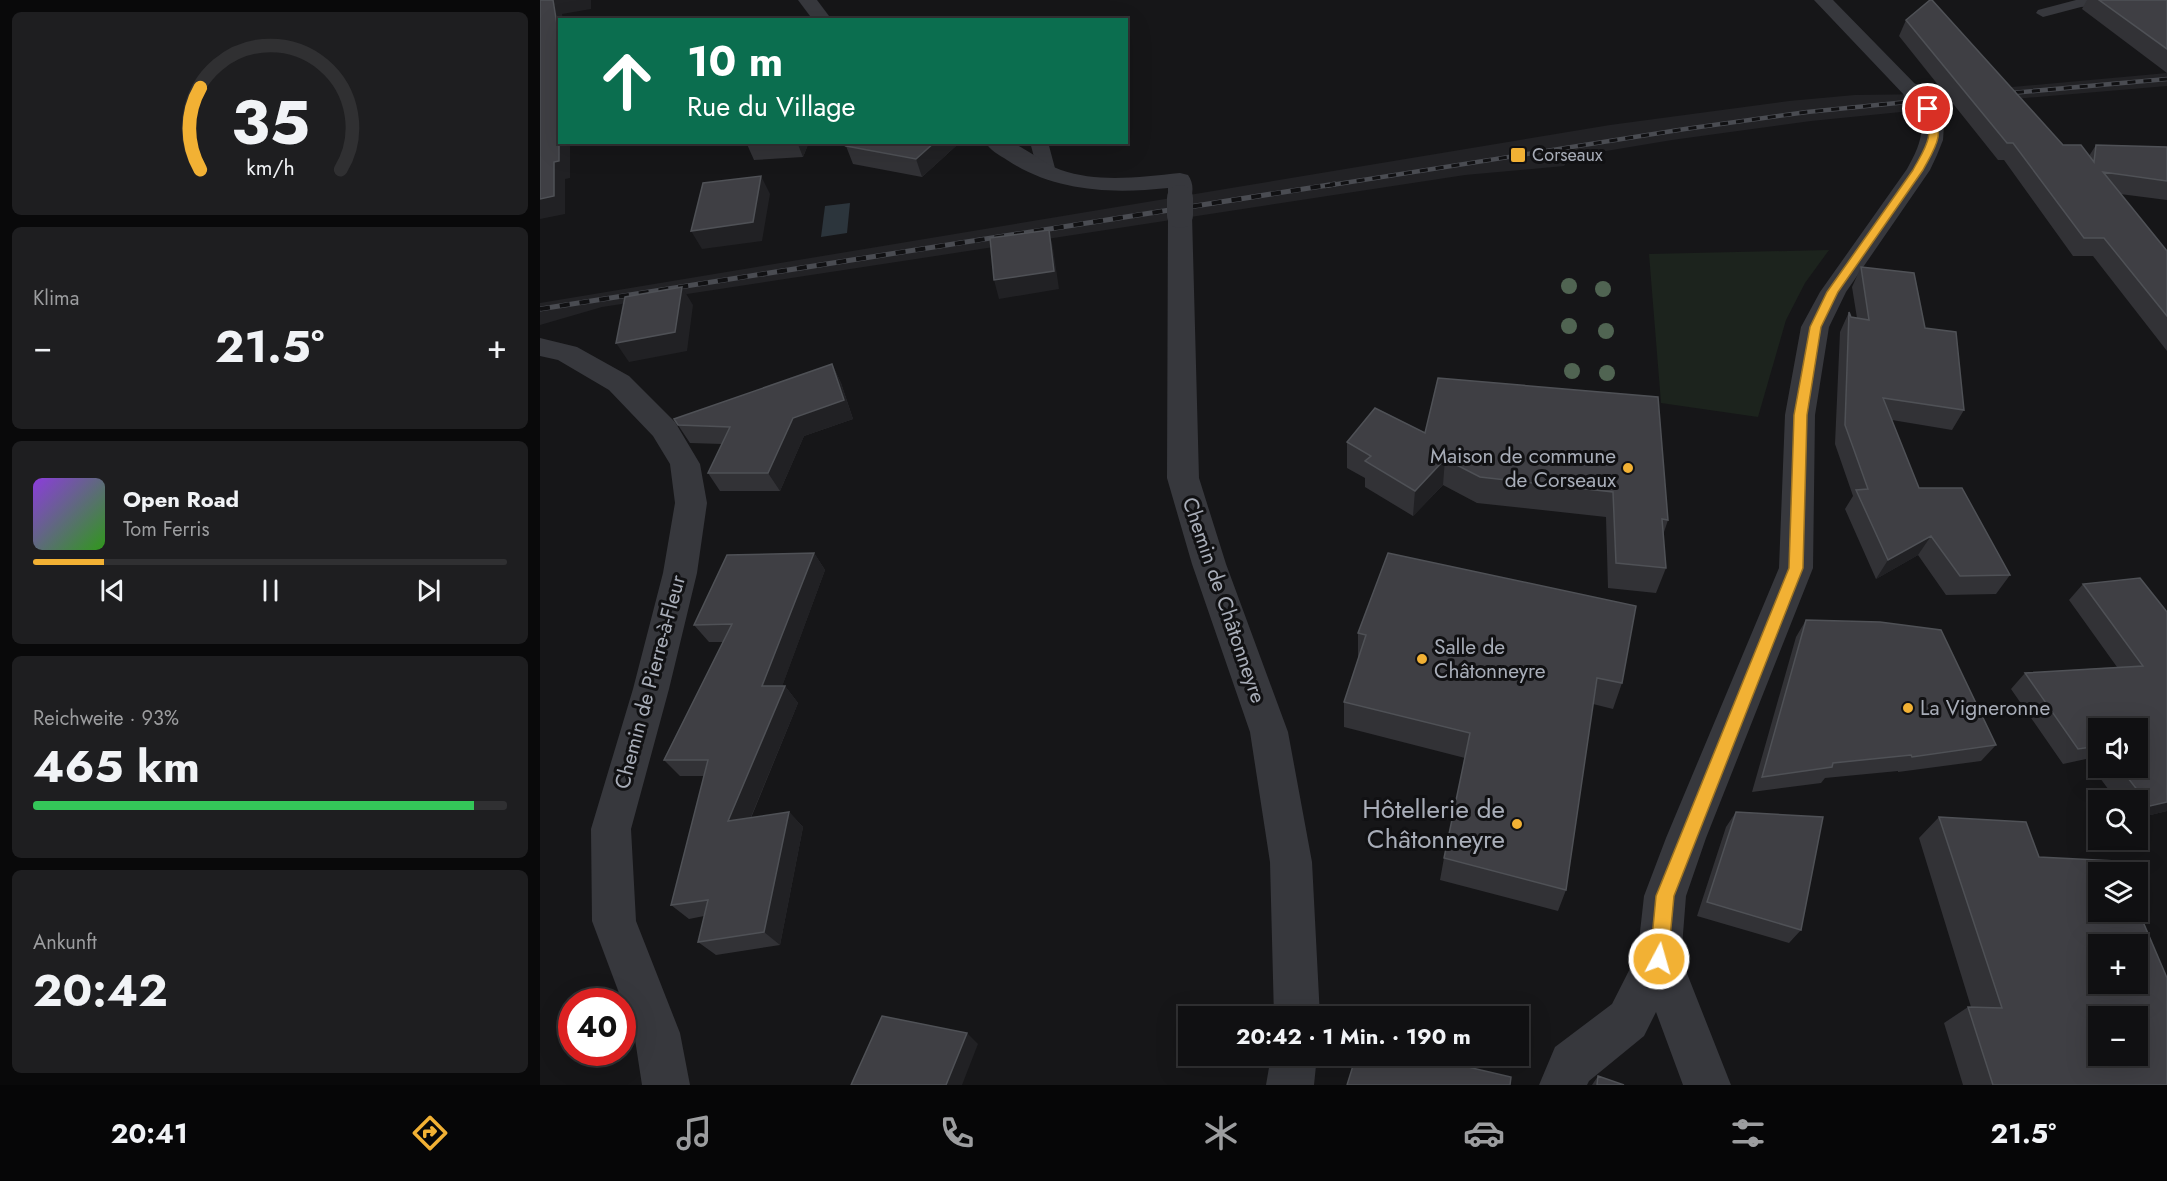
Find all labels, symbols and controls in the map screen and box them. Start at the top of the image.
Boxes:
text: 10 m [687,31,783,92]
icon: ahead [588,42,666,120]
text: 35 [230,77,309,167]
pin [1902,83,1953,134]
text: Rue du Village [687,87,856,126]
icon: arrive [1911,92,1944,125]
place label: Corseaux [1532,142,1603,168]
marker: Corseaux [1509,146,1527,164]
text: km/h [246,153,294,184]
text: Klima [33,284,79,313]
text: 21.5° [215,314,324,379]
text: − [33,323,52,370]
text: + [487,323,507,370]
place label: Maison de commune de Corseaux [1430,441,1616,495]
marker: Maison de commune de Corseaux [1621,461,1635,475]
text: Open Road [123,483,239,515]
street label: Chemin de Châtonneyre [1175,493,1273,707]
text: Tom Ferris [123,515,210,544]
street label: Chemin de Pierre-à-Fleur [607,571,693,792]
icon: previous [96,574,129,607]
icon: pause [254,574,287,607]
icon: next [412,574,445,607]
place label: Salle de Châtonneyre [1434,632,1546,686]
marker: Salle de Châtonneyre [1415,652,1429,666]
place label: La Vigneronne [1920,693,2050,723]
marker: La Vigneronne [1901,701,1915,715]
text: Reichweite · 93% [33,704,179,733]
map controls [2088,718,2148,1066]
button: sound [2088,718,2148,778]
text: 465 km [33,734,200,799]
place label: Hôtellerie de Châtonneyre [1362,790,1505,858]
button: search [2088,790,2148,850]
marker: Hôtellerie de Châtonneyre [1510,817,1524,831]
button: layers [2088,862,2148,922]
position arrow [1627,927,1691,991]
text: Ankunft [33,928,97,957]
button: + [2088,934,2148,994]
text: 20:42 [33,958,168,1023]
speed limit sign: 40 [558,988,636,1066]
button: − [2088,1006,2148,1066]
text: 20:42 · 1 Min. · 190 m [1236,1020,1471,1052]
icon: directions [409,1112,451,1154]
icon: music [673,1112,715,1154]
icon: phone [936,1112,978,1154]
icon: climate [1200,1112,1242,1154]
icon: car [1463,1112,1505,1154]
icon: filters [1727,1112,1769,1154]
text: 20:41 [111,1114,188,1153]
text: 21.5° [1991,1114,2056,1153]

